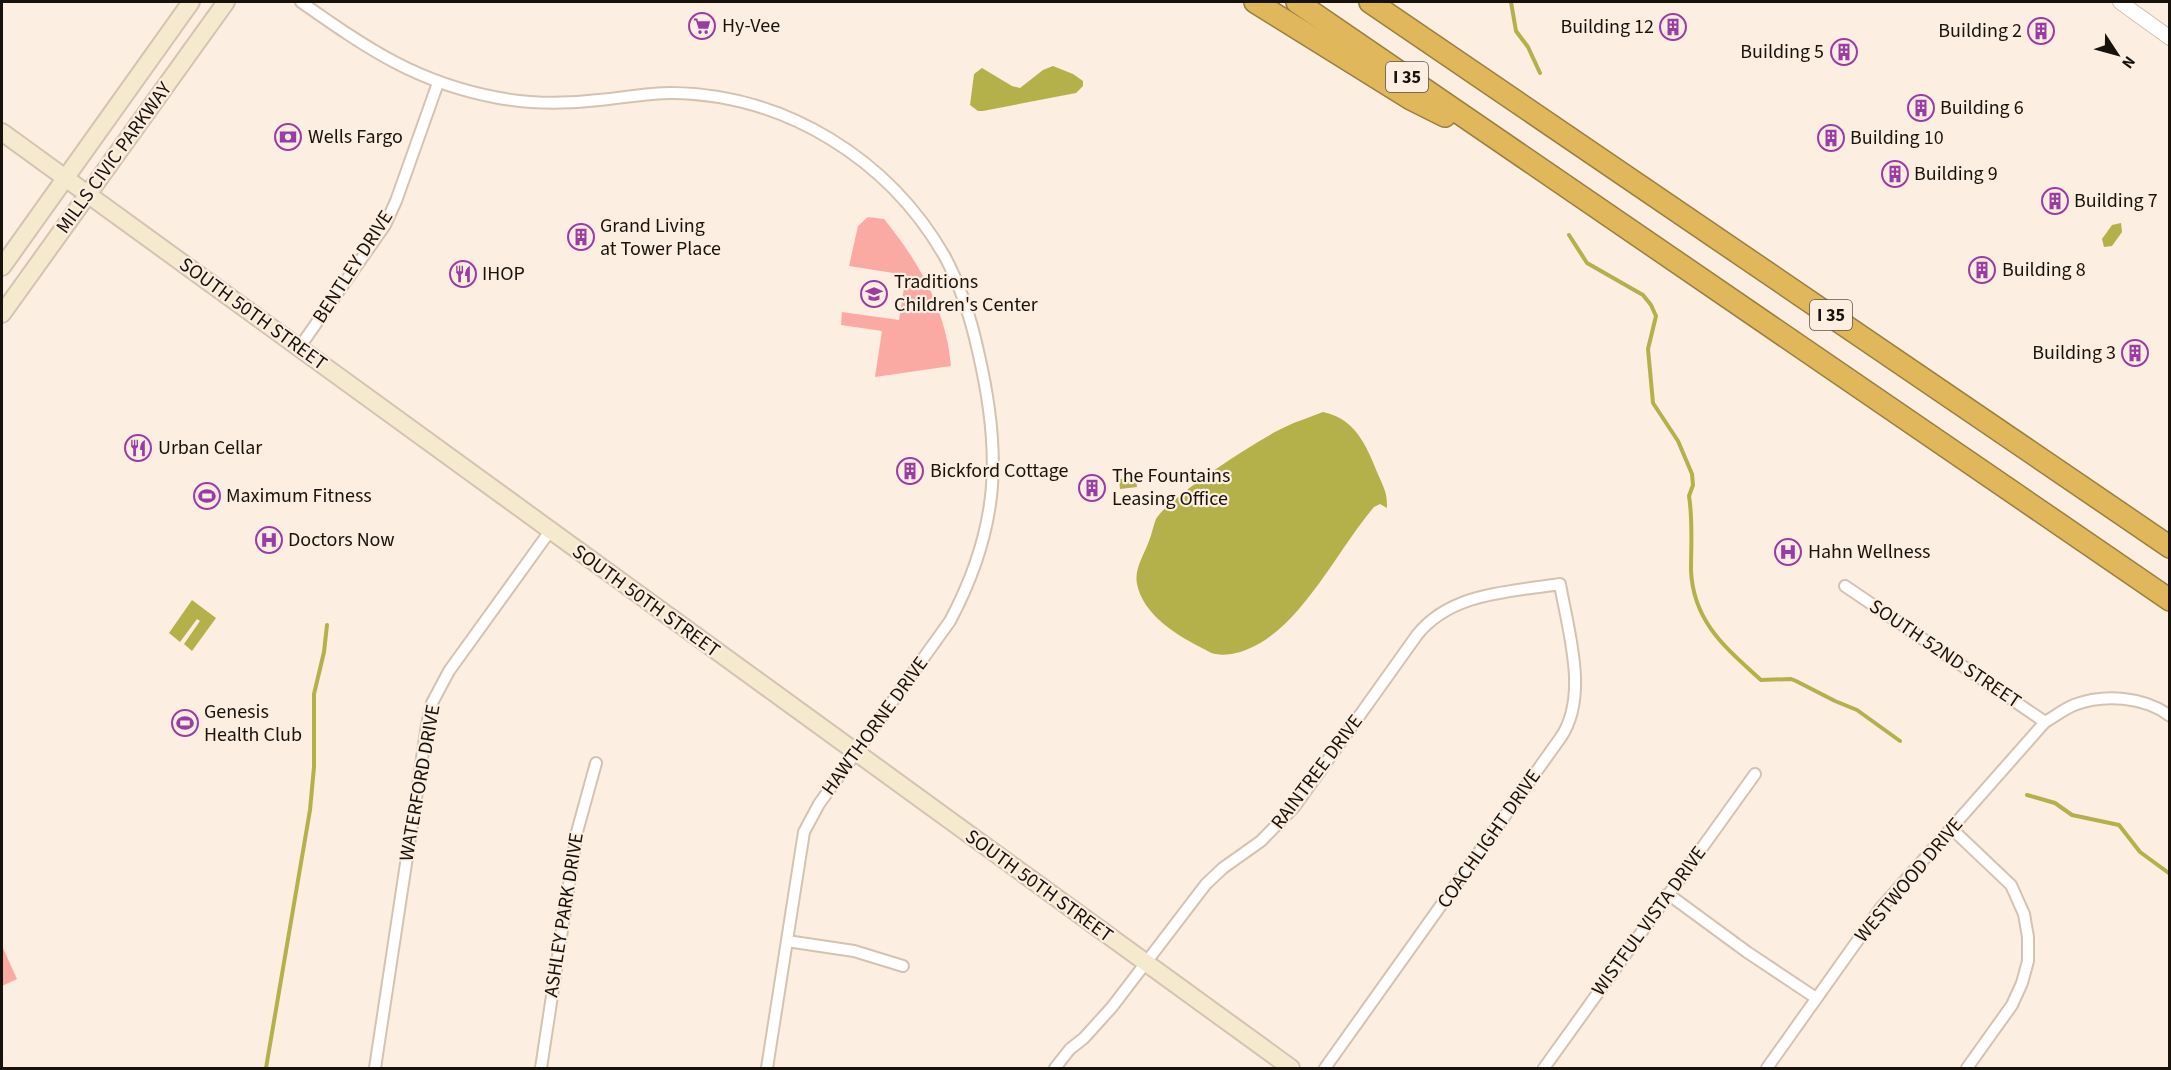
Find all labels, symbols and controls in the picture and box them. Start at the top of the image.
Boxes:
supermarket icon: Hy-Vee [687,11,717,41]
place label: Hy-Vee [722,12,780,40]
building icon: Building 12 [1658,12,1688,42]
place label: Building 12 [1560,13,1654,41]
building icon: Building 2 [2026,16,2056,46]
place label: Building 2 [1938,17,2022,45]
north arrow [2087,24,2147,84]
building icon: Building 5 [1829,37,1859,67]
place label: Building 5 [1740,38,1824,66]
text: N [2116,51,2140,73]
road number: I 35 [1386,62,1428,92]
street label: MILLS CIVIC PARKWAY [49,76,179,239]
building icon: Building 6 [1906,93,1936,123]
place label: Building 6 [1940,94,2024,122]
bank icon: Wells Fargo [273,122,303,152]
place label: Wells Fargo [308,123,403,151]
building icon: Building 10 [1816,123,1846,153]
place label: Building 10 [1850,124,1944,152]
building icon: Building 9 [1880,159,1910,189]
place label: Building 9 [1914,160,1998,188]
building icon: Building 7 [2040,186,2070,216]
place label: Building 7 [2074,187,2158,215]
street label: BENTLEY DRIVE [306,205,400,329]
place label: Grand Living at Tower Place [600,212,721,263]
building icon: Grand Living at Tower Place [566,222,596,252]
street label: SOUTH 50TH STREET [173,251,333,377]
building icon: Building 8 [1967,255,1997,285]
place label: Building 8 [2002,256,2086,284]
restaurant icon: IHOP [448,259,478,289]
place label: IHOP [482,260,525,288]
place label: Traditions Children's Center [894,268,1038,319]
school or university icon: Traditions Children's Center [859,279,889,309]
road number: I 35 [1810,300,1852,330]
building icon: Building 3 [2120,338,2150,368]
place label: Building 3 [2032,339,2116,367]
restaurant icon: Urban Cellar [123,433,153,463]
place label: Urban Cellar [158,434,262,462]
building icon: Bickford Cottage [895,456,925,486]
place label: Bickford Cottage [930,457,1069,485]
place label: The Fountains Leasing Office [1112,462,1230,513]
building icon: The Fountains Leasing Office [1077,473,1107,503]
sports icon: Maximum Fitness [192,481,222,511]
place label: Maximum Fitness [226,482,372,510]
hospital icon: Doctors Now [254,525,284,555]
place label: Doctors Now [288,526,395,554]
hospital icon: Hahn Wellness [1773,537,1803,567]
street label: SOUTH 50TH STREET [566,538,726,664]
place label: Hahn Wellness [1808,538,1930,566]
street label: SOUTH 52ND STREET [1863,593,2027,716]
street label: HAWTHORNE DRIVE [815,651,935,801]
place label: Genesis Health Club [204,698,302,749]
street label: WATERFORD DRIVE [392,702,448,864]
sports icon: Genesis Health Club [170,708,200,738]
street label: RAINTREE DRIVE [1264,709,1370,835]
street label: COACHLIGHT DRIVE [1431,764,1547,914]
street label: WESTWOOD DRIVE [1848,811,1970,949]
street label: SOUTH 50TH STREET [959,823,1119,949]
street label: ASHLEY PARK DRIVE [537,831,591,999]
street label: WISTFUL VISTA DRIVE [1585,840,1713,1002]

